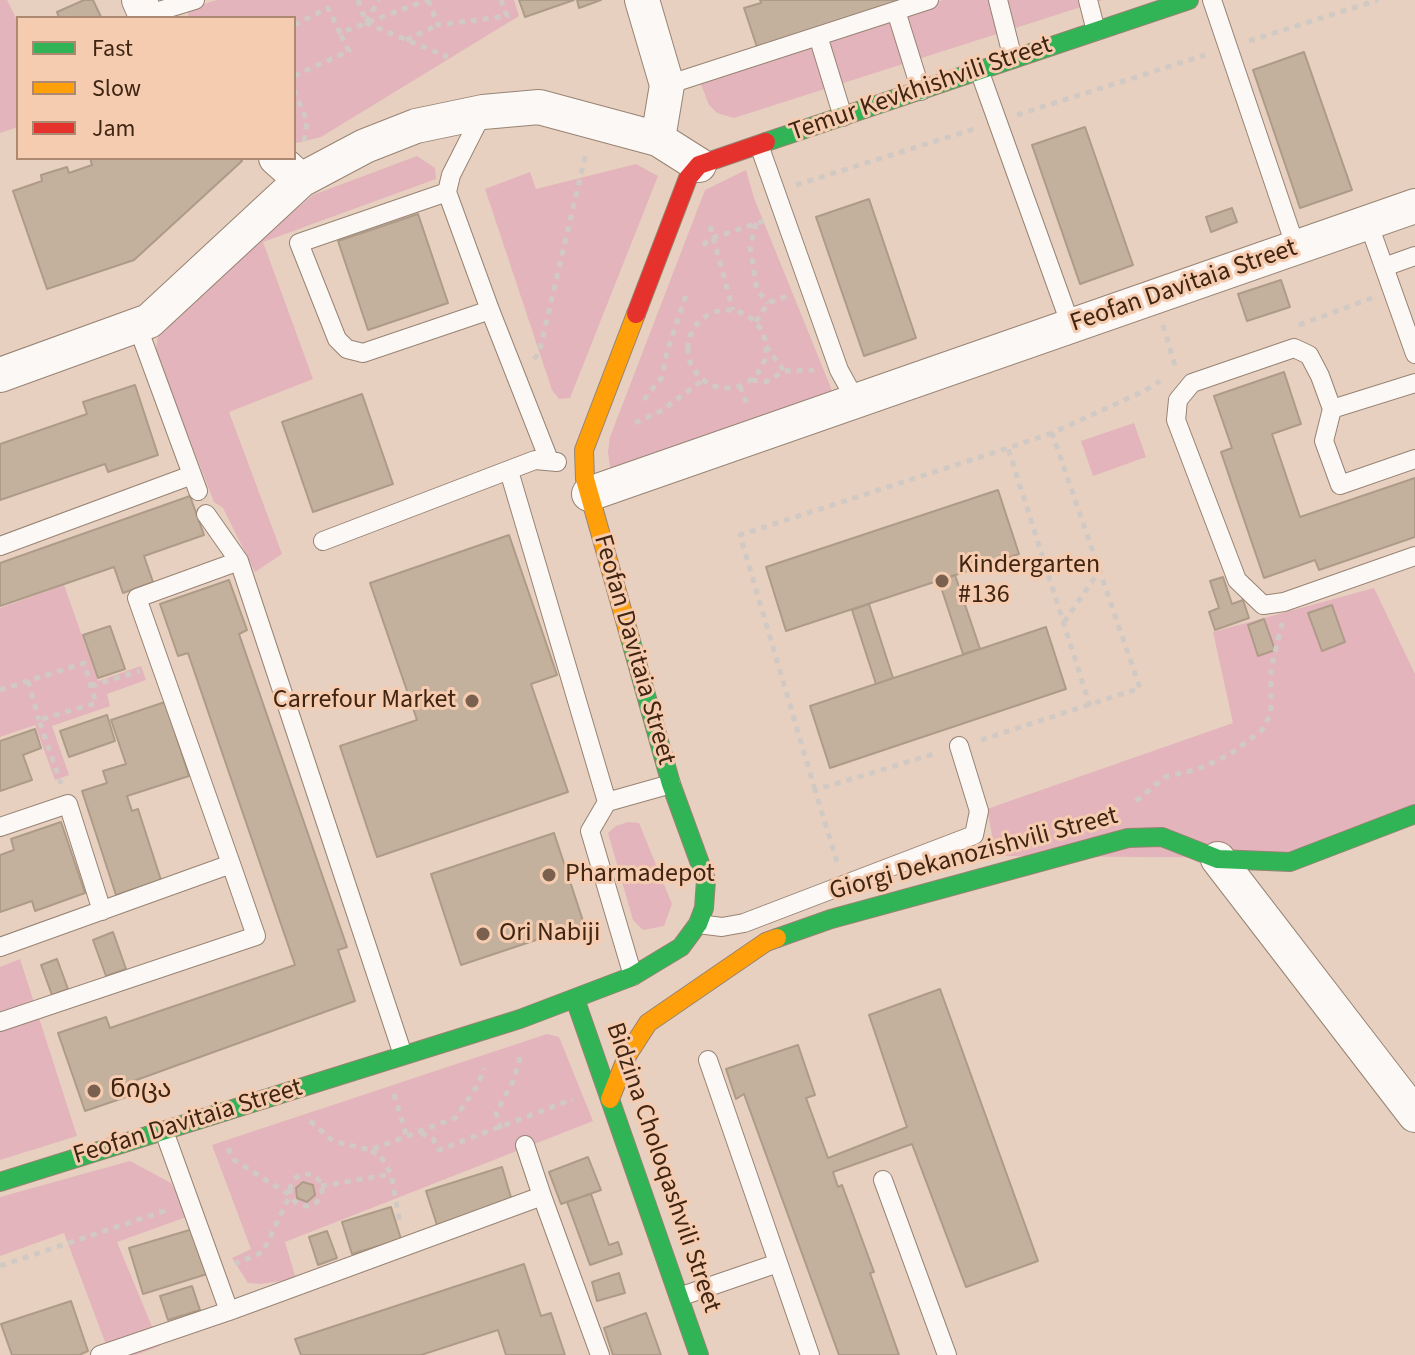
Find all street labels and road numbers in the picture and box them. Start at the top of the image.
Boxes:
street label: Temur Kevkhishvili Street [786,30,1056,150]
street label: Feofan Davitaia Street [1066,234,1302,340]
street label: Feofan Davitaia Street [585,531,681,769]
street label: Giorgi Dekanozishvili Street [826,801,1122,909]
street label: Bidzina Choloqashvili Street [598,1019,726,1317]
street label: Feofan Davitaia Street [70,1073,306,1173]

